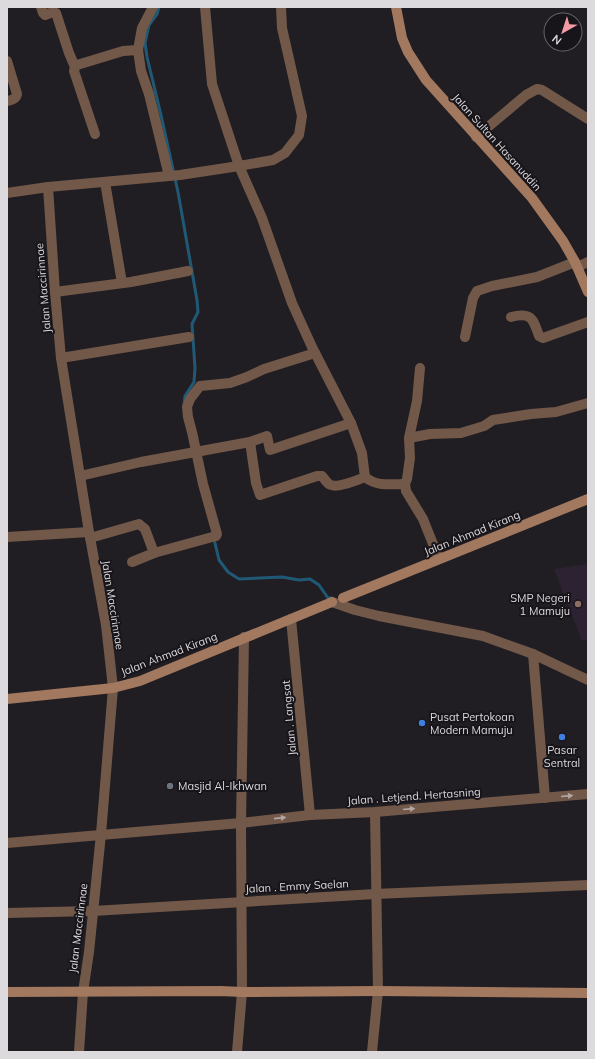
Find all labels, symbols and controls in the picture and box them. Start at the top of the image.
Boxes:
north arrow [543,12,583,52]
text: N [549,32,564,48]
street label: Jalan Sultan Hasanuddin [449,90,545,194]
street label: Jalan Maccirinnae [32,242,54,334]
street label: Jalan Ahmad Kirang [422,507,522,559]
street label: Jalan Maccirinnae [99,559,127,651]
place label: SMP Negeri 1 Mamuju [510,591,570,618]
marker: SMP Negeri 1 Mamuju [573,599,583,609]
street label: Jalan Ahmad Kirang [119,629,219,679]
street label: Jalan . Langsat [279,680,299,756]
place label: Pusat Pertokoan Modern Mamuju [430,710,514,737]
marker: Pusat Pertokoan Modern Mamuju [417,718,427,728]
marker: Pasar Sentral [557,732,567,742]
place label: Pasar Sentral [544,743,580,770]
place label: Masjid Al-Ikhwan [178,779,267,793]
marker: Masjid Al-Ikhwan [165,781,175,791]
street label: Jalan . Letjend. Hertasning [347,784,481,808]
one-way arrow [561,792,573,799]
one-way arrow [403,806,415,813]
one-way arrow [274,815,286,822]
street label: Jalan . Emmy Saelan [245,876,349,896]
street label: Jalan Maccirinnae [66,882,90,974]

